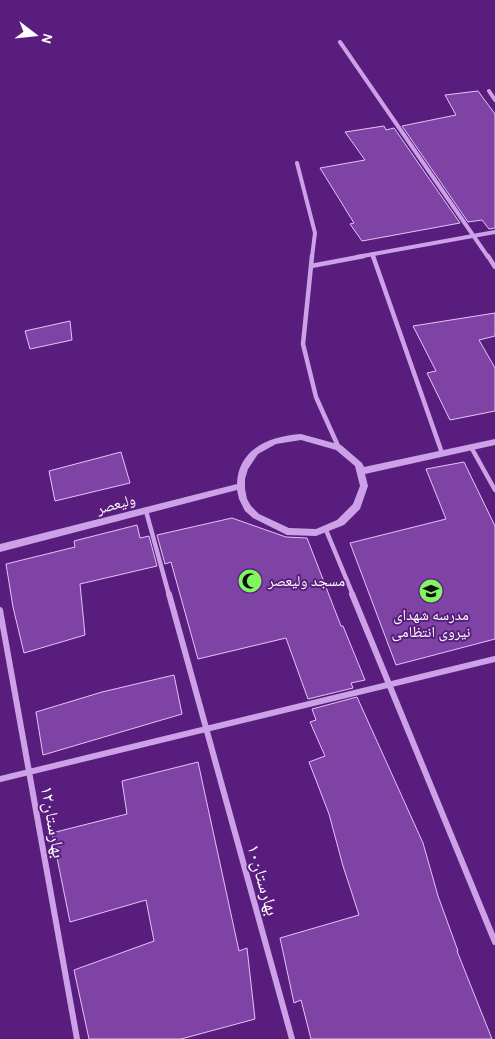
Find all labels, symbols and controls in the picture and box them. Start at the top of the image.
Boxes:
north arrow [10,10,60,60]
text: N [37,31,57,46]
street label: ولیعصر [94,490,137,518]
mosque icon: مسجد ولیعصر [237,568,263,594]
place label: مسجد ولیعصر [267,572,345,590]
school or university icon: مدرسه شهدای نیروی انتظامی [418,578,444,604]
place label: مدرسه شهدای نیروی انتظامی [392,606,470,642]
street label: بهارستان۱۲ [36,784,70,860]
street label: بهارستان۱۰ [242,842,284,918]

